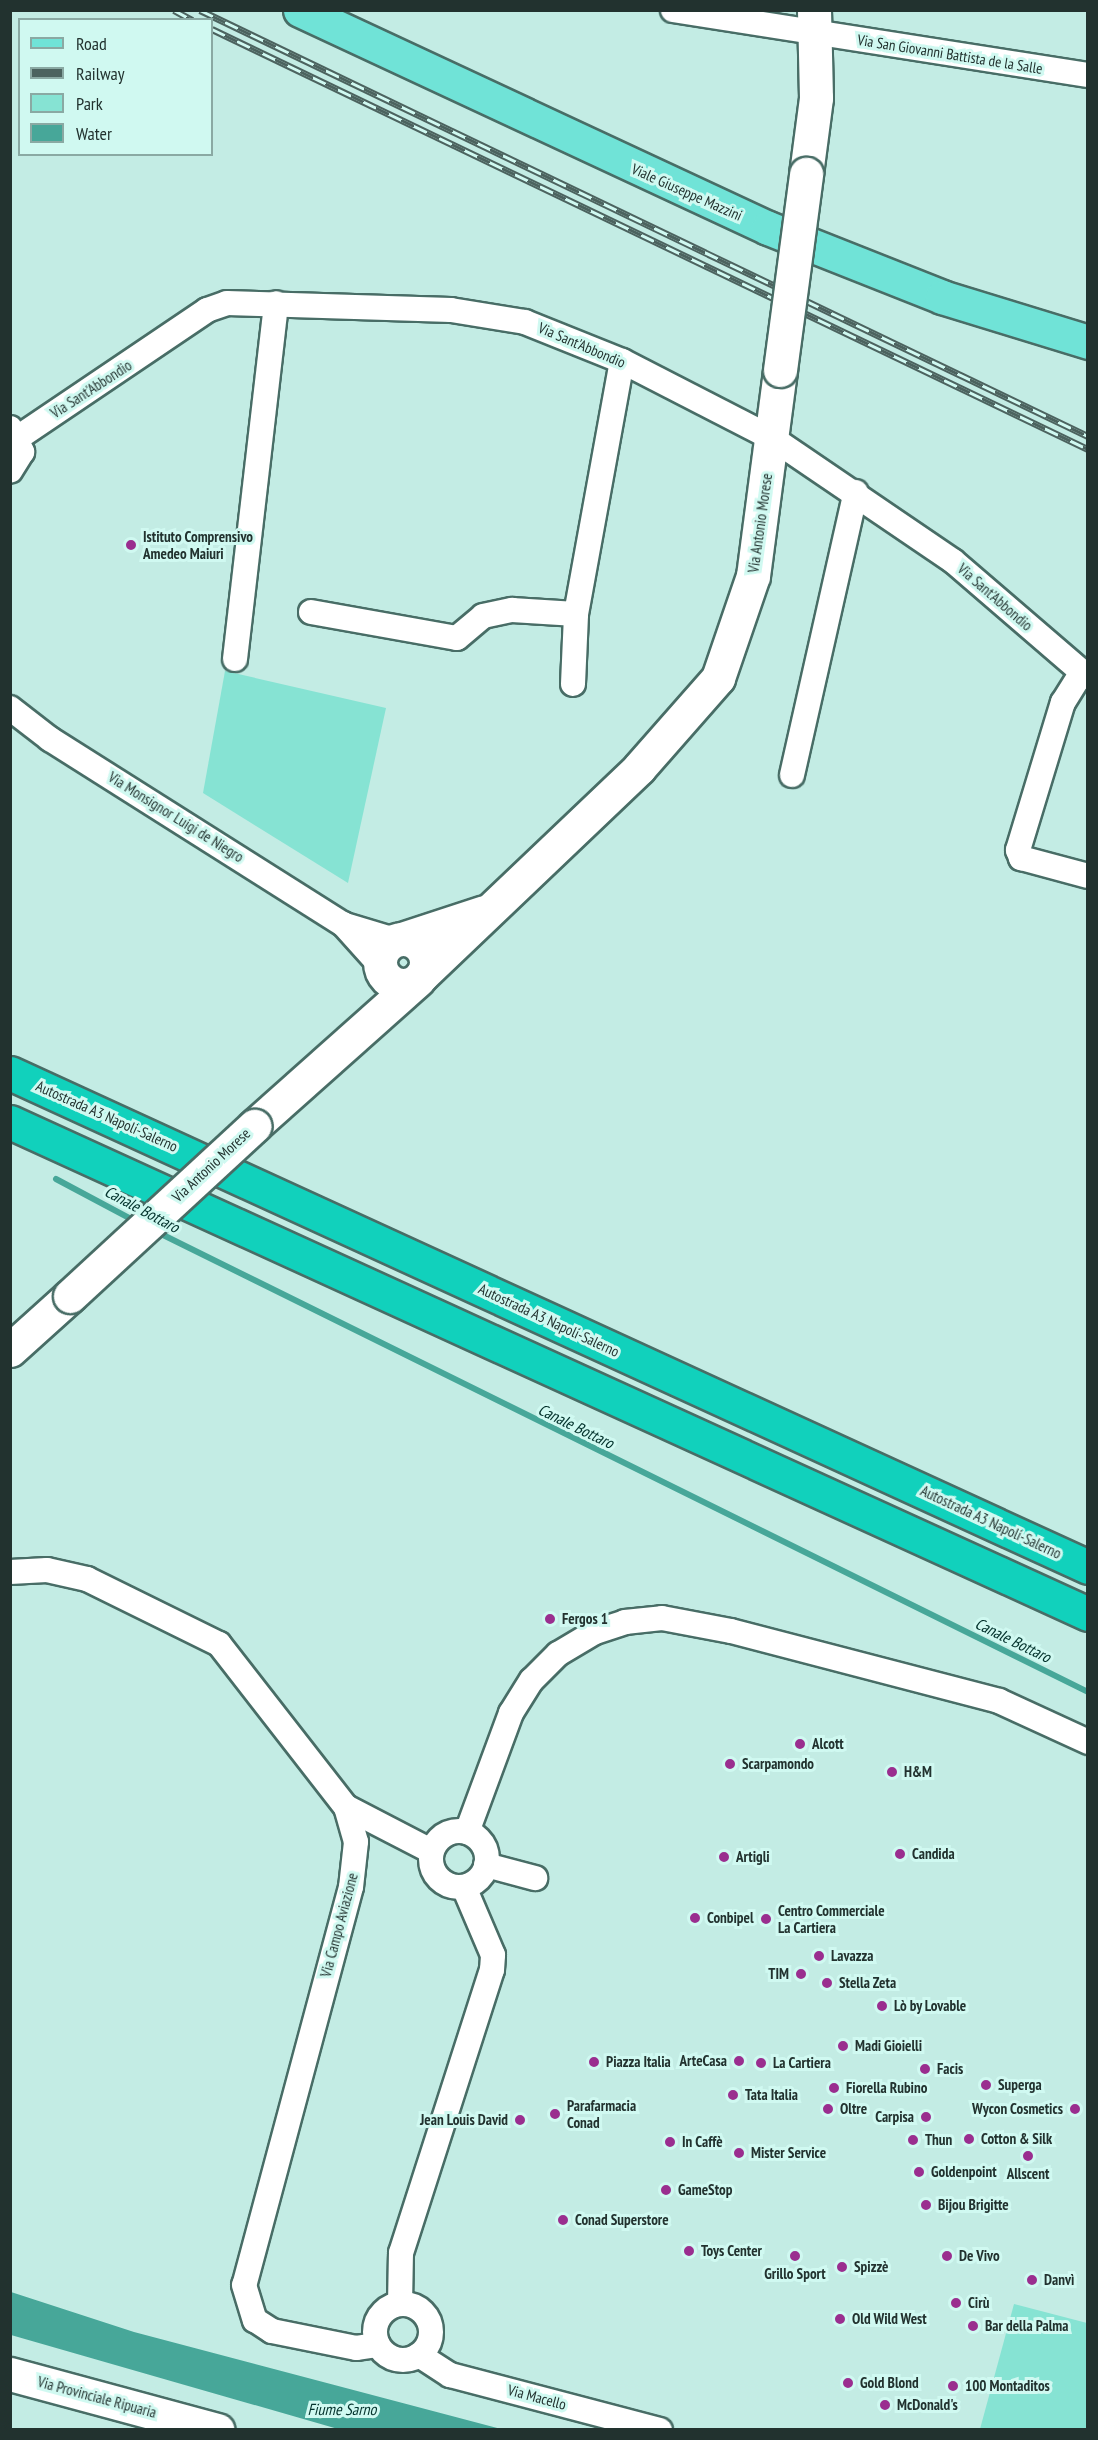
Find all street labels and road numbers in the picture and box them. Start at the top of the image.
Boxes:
street label: Via San Giovanni Battista de la Salle [856,30,1044,78]
street label: Viale Giuseppe Mazzini [629,160,745,224]
street label: Via Sant'Abbondio [536,319,628,371]
street label: Via Sant'Abbondio [47,356,135,422]
street label: Via Antonio Morese [744,472,776,574]
street label: Via Sant'Abbondio [954,560,1036,634]
street label: Via Monsignor Luigi de Niegro [105,768,247,866]
street label: Autostrada A3 Napoli-Salerno [33,1077,181,1155]
street label: Via Antonio Morese [168,1124,254,1206]
street label: Autostrada A3 Napoli-Salerno [476,1279,622,1361]
street label: Autostrada A3 Napoli-Salerno [918,1481,1064,1563]
street label: Via Campo Aviazione [316,1871,362,1979]
street label: Via Provinciale Ripuaria [36,2372,158,2422]
street label: Via Macello [506,2381,568,2413]

